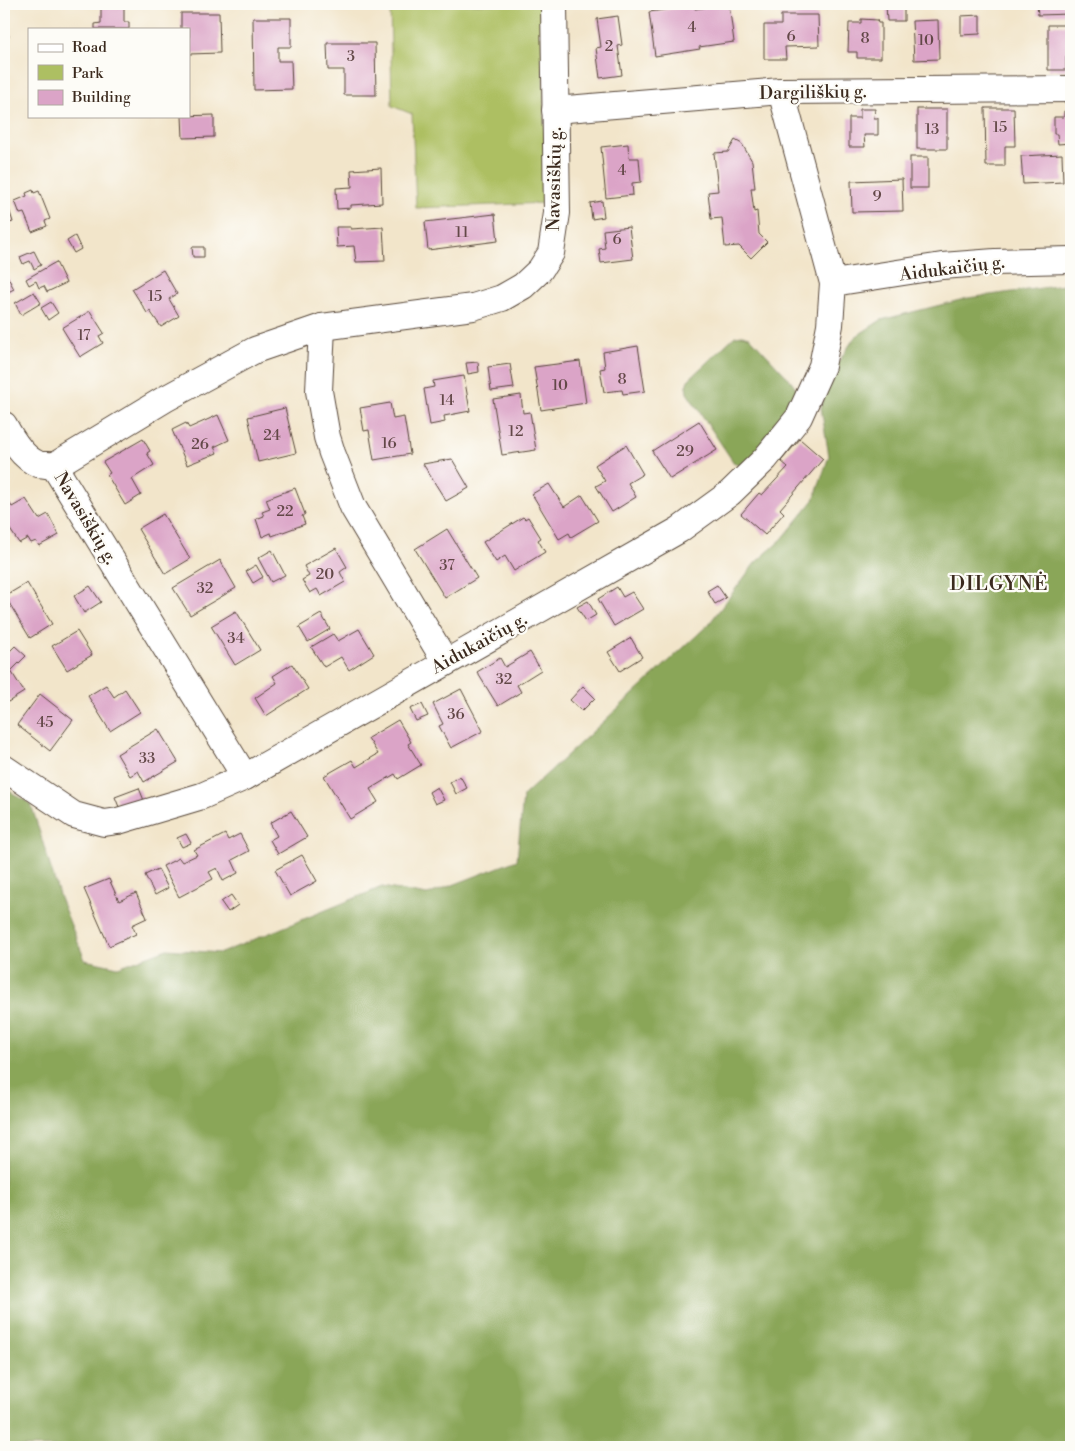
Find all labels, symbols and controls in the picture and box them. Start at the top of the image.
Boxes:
house number: 4 [688,18,697,37]
house number: 6 [786,27,796,46]
legend [28,28,190,118]
house number: 8 [860,29,870,48]
house number: 10 [918,31,934,50]
house number: 2 [605,37,613,56]
text: Road [72,38,107,57]
house number: 3 [347,47,355,66]
text: Park [72,64,104,83]
street label: Dargiliškių g. [759,80,867,105]
text: Building [71,88,131,107]
house number: 15 [993,118,1007,137]
house number: 13 [925,120,939,139]
street label: Navasiškių g. [542,127,567,231]
house number: 4 [618,161,627,180]
house number: 9 [872,187,882,206]
house number: 11 [455,223,469,242]
house number: 6 [612,230,622,249]
street label: Aidukaičių g. [897,251,1006,286]
house number: 15 [148,287,162,306]
house number: 17 [77,326,91,345]
house number: 8 [617,370,627,389]
house number: 10 [552,376,568,395]
house number: 14 [440,391,454,410]
house number: 12 [508,422,524,441]
house number: 24 [263,426,281,445]
house number: 16 [381,434,397,453]
house number: 26 [191,435,209,454]
house number: 29 [676,442,694,461]
street label: Navasiškių g. [49,468,122,569]
house number: 22 [276,502,294,521]
house number: 37 [439,556,455,575]
house number: 20 [316,565,334,584]
district label: DILGYNĖ [949,571,1049,597]
house number: 32 [197,579,213,598]
street label: Aidukaičių g. [426,608,531,680]
house number: 34 [227,629,245,648]
house number: 32 [496,670,512,689]
house number: 36 [447,705,465,724]
house number: 45 [36,713,54,732]
house number: 33 [139,749,155,768]

